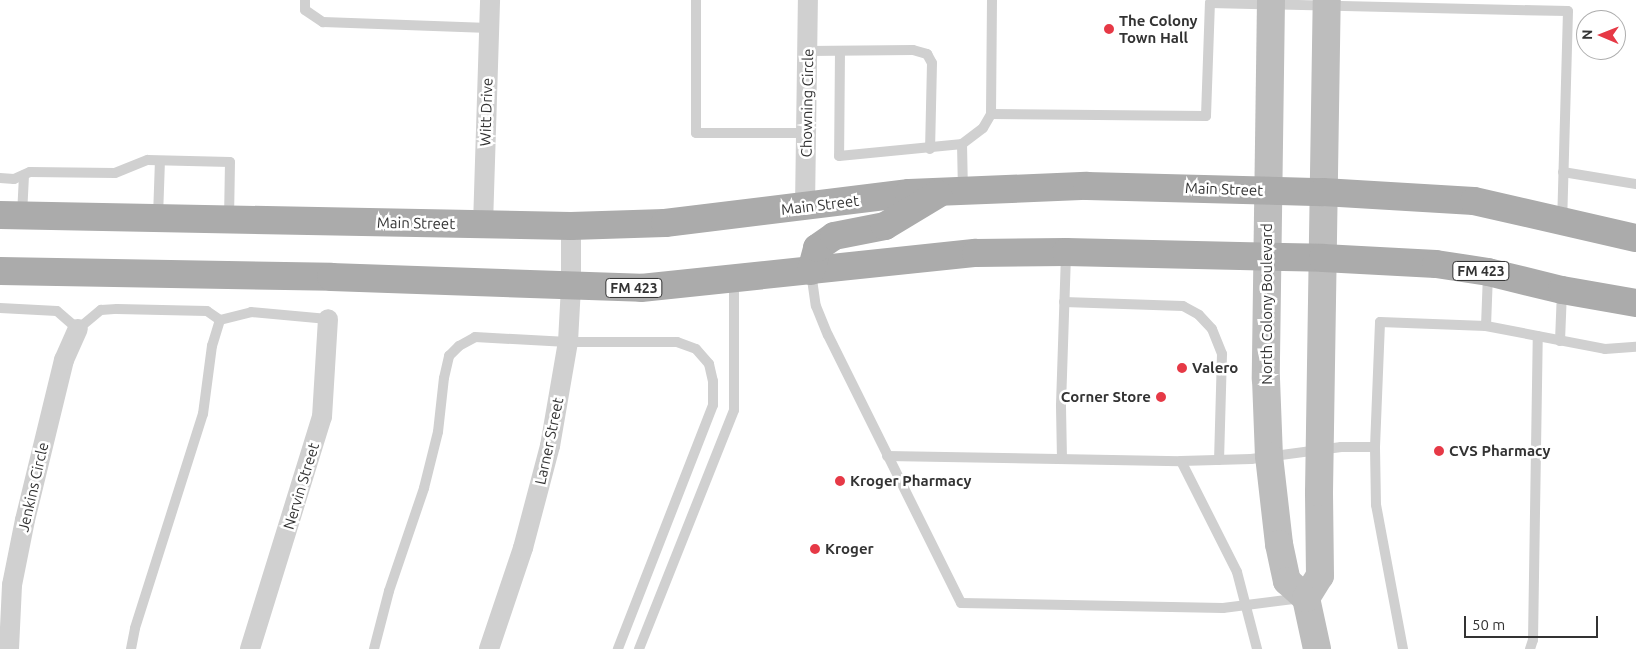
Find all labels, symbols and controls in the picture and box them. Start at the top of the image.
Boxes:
north arrow [1576,10,1626,60]
place label: The Colony Town Hall [1119,11,1198,46]
marker: The Colony Town Hall [1103,23,1115,35]
text: N [1579,29,1595,40]
street label: Chowning Circle [797,49,817,157]
street label: Witt Drive [476,77,496,147]
street label: Main Street [1185,179,1263,199]
street label: Main Street [780,191,860,219]
street label: Main Street [377,213,455,233]
street label: North Colony Boulevard [1258,223,1276,385]
road number: FM 423 [1452,260,1510,282]
road number: FM 423 [605,276,663,300]
place label: Valero [1192,359,1238,377]
marker: Valero [1176,362,1188,374]
place label: Corner Store [1061,388,1151,406]
marker: Corner Store [1155,391,1167,403]
street label: Larner Street [531,396,567,486]
street label: Jenkins Circle [14,440,52,534]
street label: Nervin Street [279,440,323,532]
place label: CVS Pharmacy [1449,442,1551,460]
marker: CVS Pharmacy [1433,445,1445,457]
place label: Kroger Pharmacy [850,472,971,490]
marker: Kroger Pharmacy [834,475,846,487]
place label: Kroger [825,540,874,558]
marker: Kroger [809,543,821,555]
scale bar [1466,606,1600,638]
text: 50 m [1472,616,1505,633]

